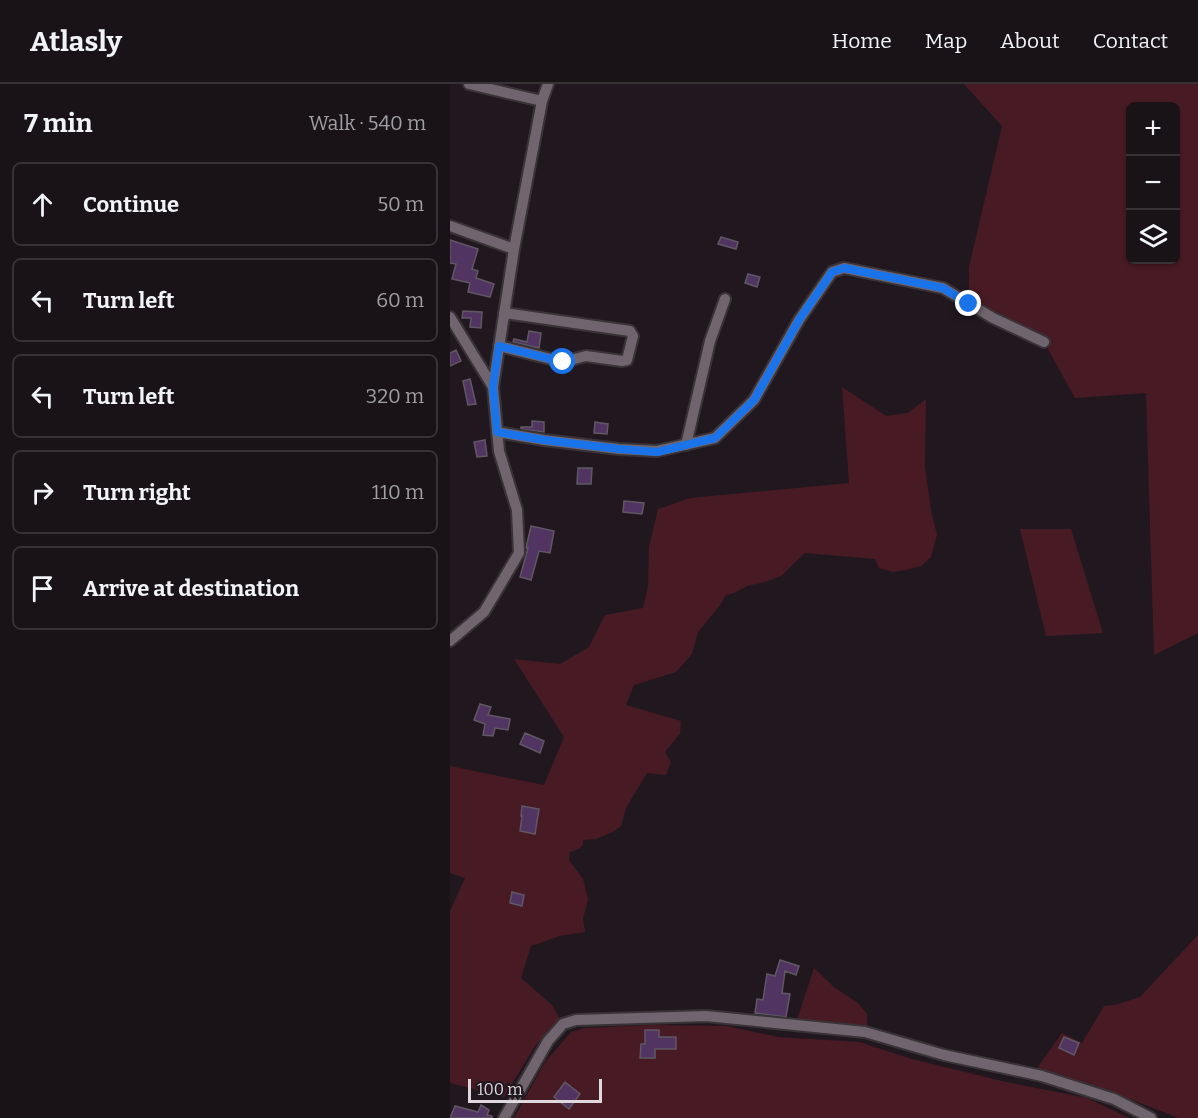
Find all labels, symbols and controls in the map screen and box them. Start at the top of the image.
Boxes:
text: Atlasly [30,25,122,58]
text: Home [832,28,892,54]
text: Map [925,28,967,54]
text: About [1000,28,1060,54]
text: Contact [1093,28,1168,54]
map controls [1126,102,1180,264]
button: + [1126,102,1180,156]
text: 7 min [24,108,92,139]
text: Walk · 540 m [309,111,426,135]
button: − [1126,156,1180,210]
icon: ahead [26,188,59,221]
text: Continue [83,191,179,218]
text: 50 m [377,192,424,216]
button: layers [1126,210,1180,264]
icon: left [26,284,59,317]
text: Turn left [83,287,175,314]
text: 60 m [376,288,424,312]
route end [955,290,981,316]
route start [549,348,575,374]
icon: left [26,380,59,413]
text: Turn left [83,383,175,410]
text: 320 m [366,384,424,408]
icon: right [26,476,59,509]
text: Turn right [83,479,191,506]
text: 110 m [372,480,424,504]
icon: arrive [26,572,59,605]
text: Arrive at destination [83,575,299,602]
scale bar [468,1076,602,1104]
text: 100 m [477,1080,522,1099]

